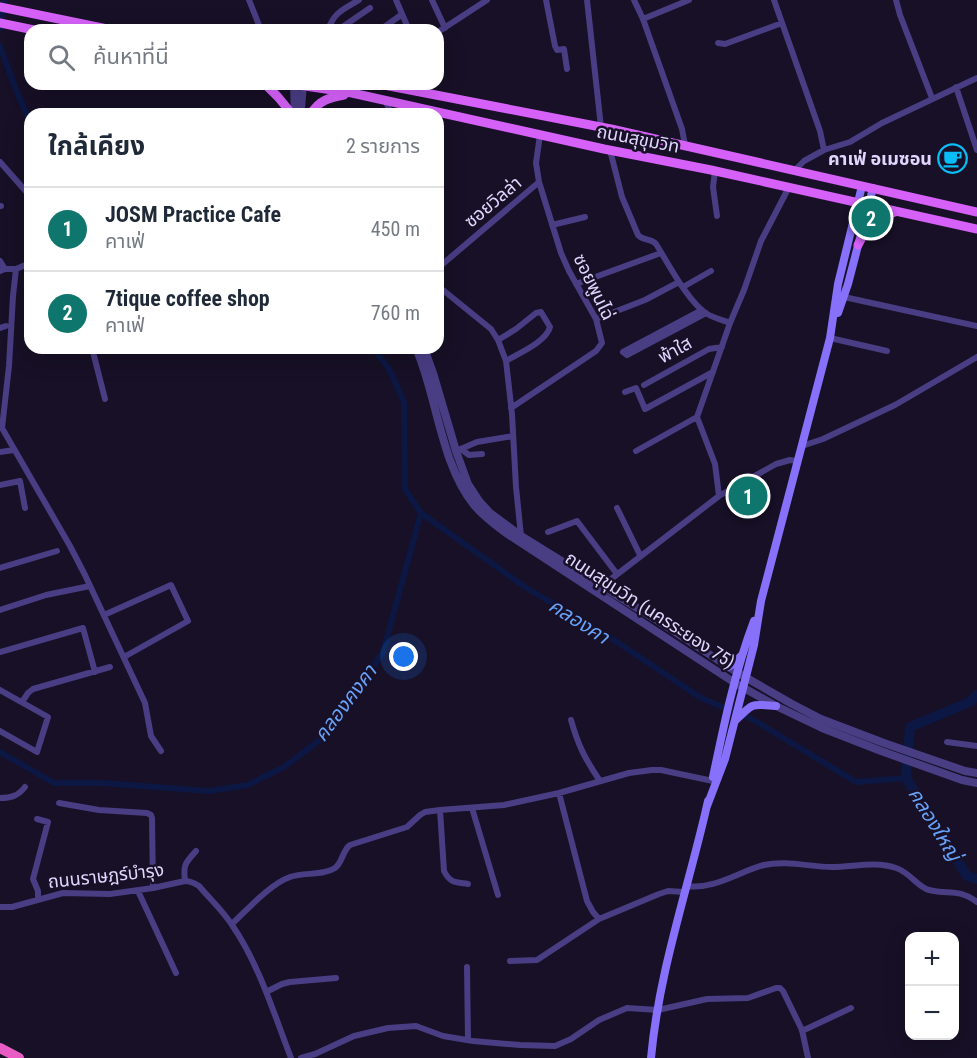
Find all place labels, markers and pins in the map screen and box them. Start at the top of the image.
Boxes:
cafe icon: คาเฟ่ อเมซอน [937,143,969,175]
place label: คาเฟ่ อเมซอน [828,148,932,169]
pin: 2 [852,196,890,240]
pin: 1 [728,474,768,518]

